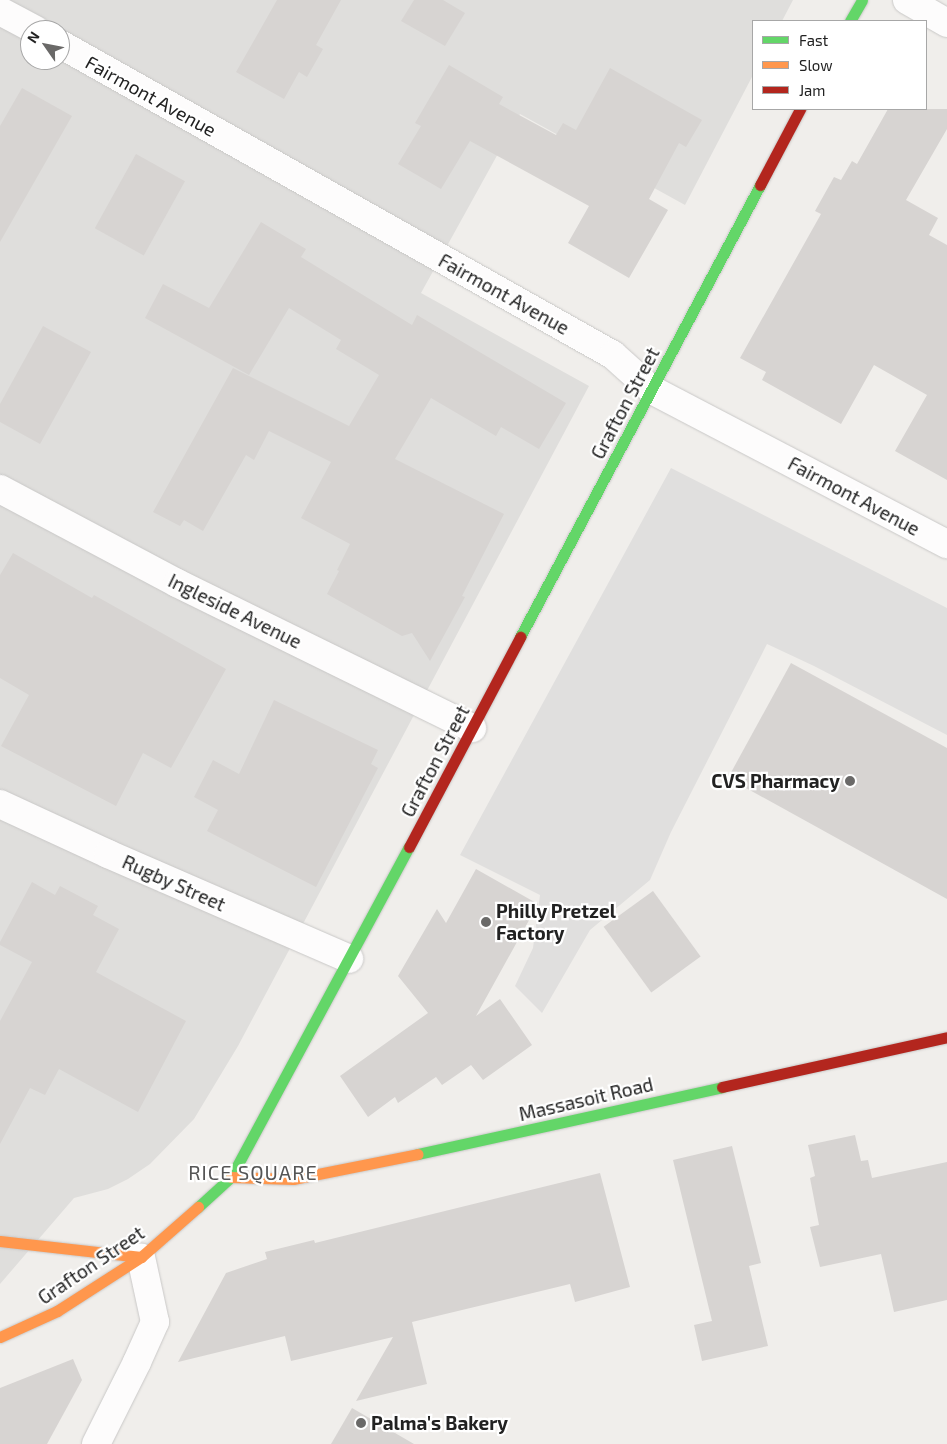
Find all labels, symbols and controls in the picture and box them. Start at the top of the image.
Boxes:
north arrow [20,20,70,70]
legend [752,20,927,110]
text: N [23,28,43,46]
text: Fast [799,31,828,49]
street label: Fairmont Avenue [82,51,220,141]
text: Slow [799,56,833,74]
text: Jam [799,81,825,99]
street label: Fairmont Avenue [435,249,573,339]
street label: Grafton Street [586,343,664,463]
street label: Fairmont Avenue [784,452,924,540]
street label: Ingleside Avenue [164,569,306,653]
street label: Grafton Street [396,701,474,821]
place label: CVS Pharmacy [711,770,840,792]
marker: CVS Pharmacy [844,775,856,787]
street label: Rugby Street [119,850,229,916]
place label: Philly Pretzel Factory [496,900,616,944]
marker: Philly Pretzel Factory [480,916,492,928]
street label: Massasoit Road [517,1072,655,1126]
district label: RICE SQUARE [187,1160,319,1184]
street label: Grafton Street [34,1221,148,1309]
place label: Palma's Bakery [371,1412,508,1434]
marker: Palma's Bakery [355,1417,367,1429]

